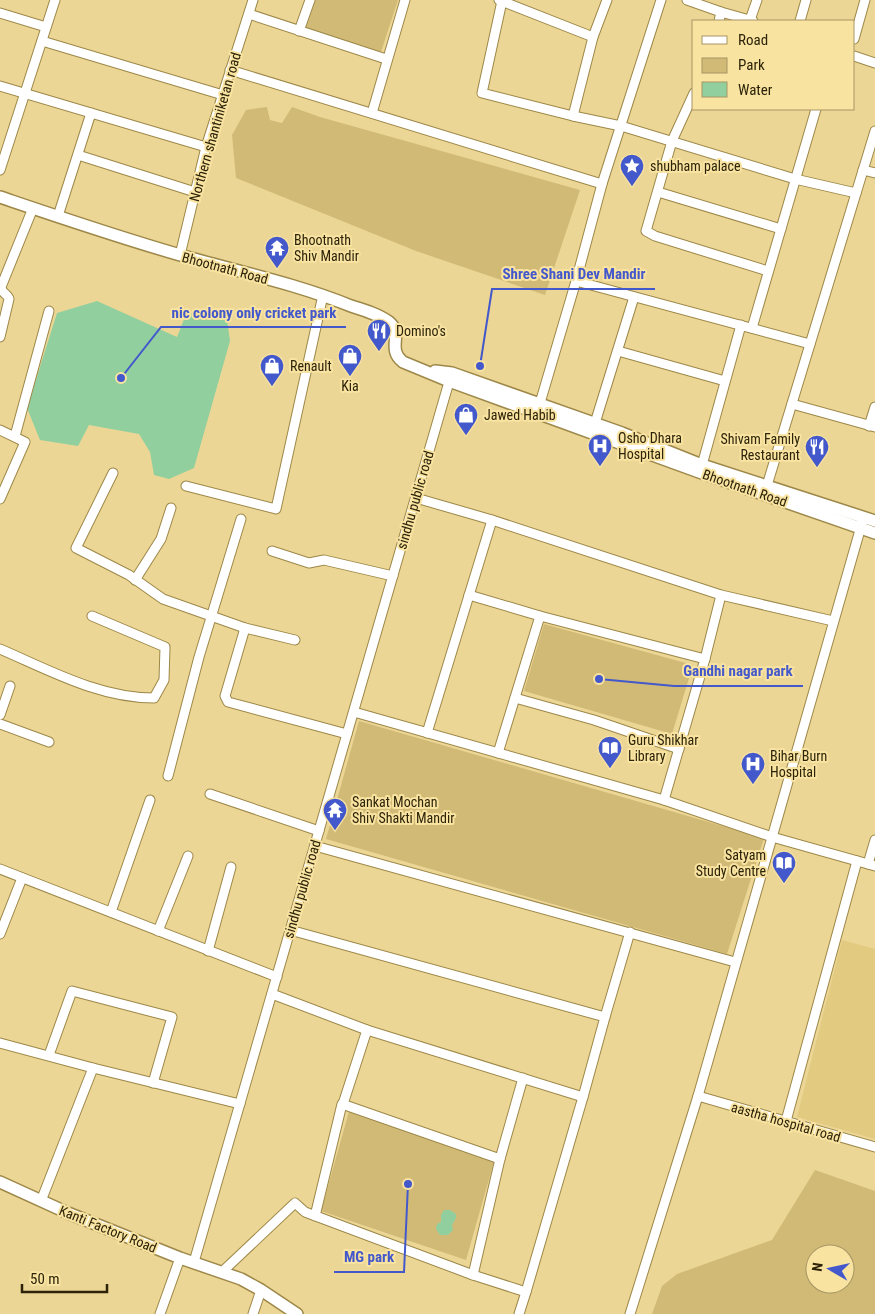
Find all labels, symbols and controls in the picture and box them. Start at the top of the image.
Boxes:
legend [692,20,855,110]
text: Road [738,31,768,49]
street label: Northern shantiniketan road [186,51,244,203]
text: Park [738,56,765,74]
text: Water [738,81,773,99]
place icon: shubham palace [619,153,645,187]
place label: shubham palace [650,158,741,174]
place label: Bhootnath Shiv Mandir [294,232,359,264]
temple icon: Bhootnath Shiv Mandir [264,235,290,269]
street label: Bhootnath Road [180,249,270,287]
callout: Shree Shani Dev Mandir [492,259,655,289]
text: Shree Shani Dev Mandir [502,265,646,283]
callout: nic colony only cricket park [161,297,346,327]
text: nic colony only cricket park [172,304,337,322]
restaurant icon: Domino's [366,318,392,352]
place label: Domino's [396,323,446,339]
shop icon: Kia [337,343,363,377]
shop icon: Renault [259,353,285,387]
place label: Renault [290,358,332,374]
place label: Kia [341,378,359,394]
shop icon: Jawed Habib [453,402,479,436]
place label: Jawed Habib [484,407,556,423]
place label: Osho Dhara Hospital [618,430,682,462]
place label: Shivam Family Restaurant [720,431,800,463]
hospital icon: Osho Dhara Hospital [587,433,613,467]
restaurant icon: Shivam Family Restaurant [804,434,830,468]
street label: sindhu public road [393,449,437,551]
street label: Bhootnath Road [701,466,789,510]
callout: Gandhi nagar park [674,656,803,686]
text: Gandhi nagar park [683,662,794,680]
place label: Guru Shikhar Library [628,732,699,764]
library icon: Guru Shikhar Library [597,735,623,769]
place label: Bihar Burn Hospital [770,748,827,780]
hospital icon: Bihar Burn Hospital [740,751,766,785]
place label: Sankat Mochan Shiv Shakti Mandir [352,794,455,826]
temple icon: Sankat Mochan Shiv Shakti Mandir [322,797,348,831]
street label: sindhu public road [280,838,324,940]
place label: Satyam Study Centre [696,847,766,879]
library icon: Satyam Study Centre [771,850,797,884]
street label: aastha hospital road [729,1099,843,1145]
street label: Kanti Factory Road [57,1202,159,1256]
callout: MG park [334,1242,404,1272]
north arrow [805,1244,855,1294]
text: MG park [344,1248,395,1266]
text: N [809,1261,826,1272]
scale bar [22,1262,108,1294]
text: 50 m [30,1270,60,1288]

